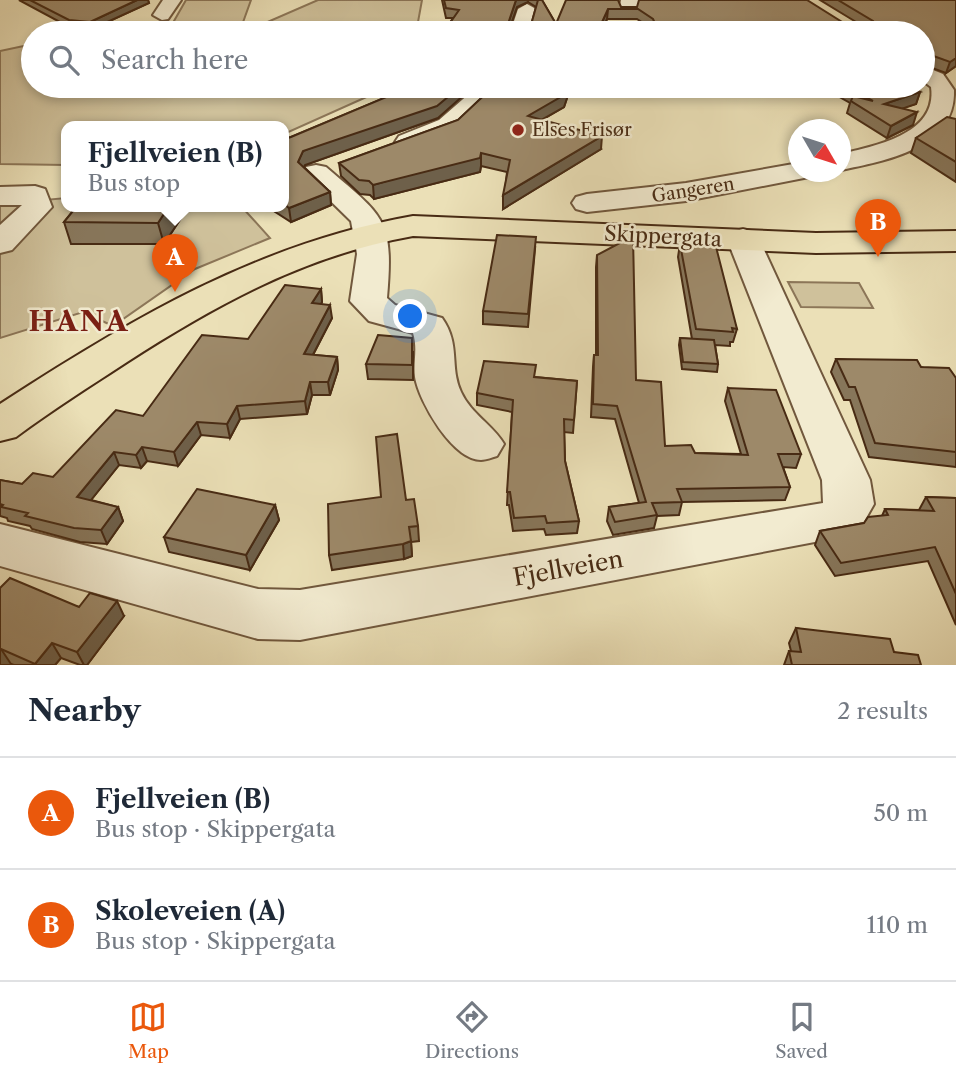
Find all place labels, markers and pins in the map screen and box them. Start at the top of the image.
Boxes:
place label: Elses Frisør [532,119,632,141]
marker: Elses Frisør [510,122,526,138]
pin: B [855,199,901,257]
pin: A [152,234,198,292]

